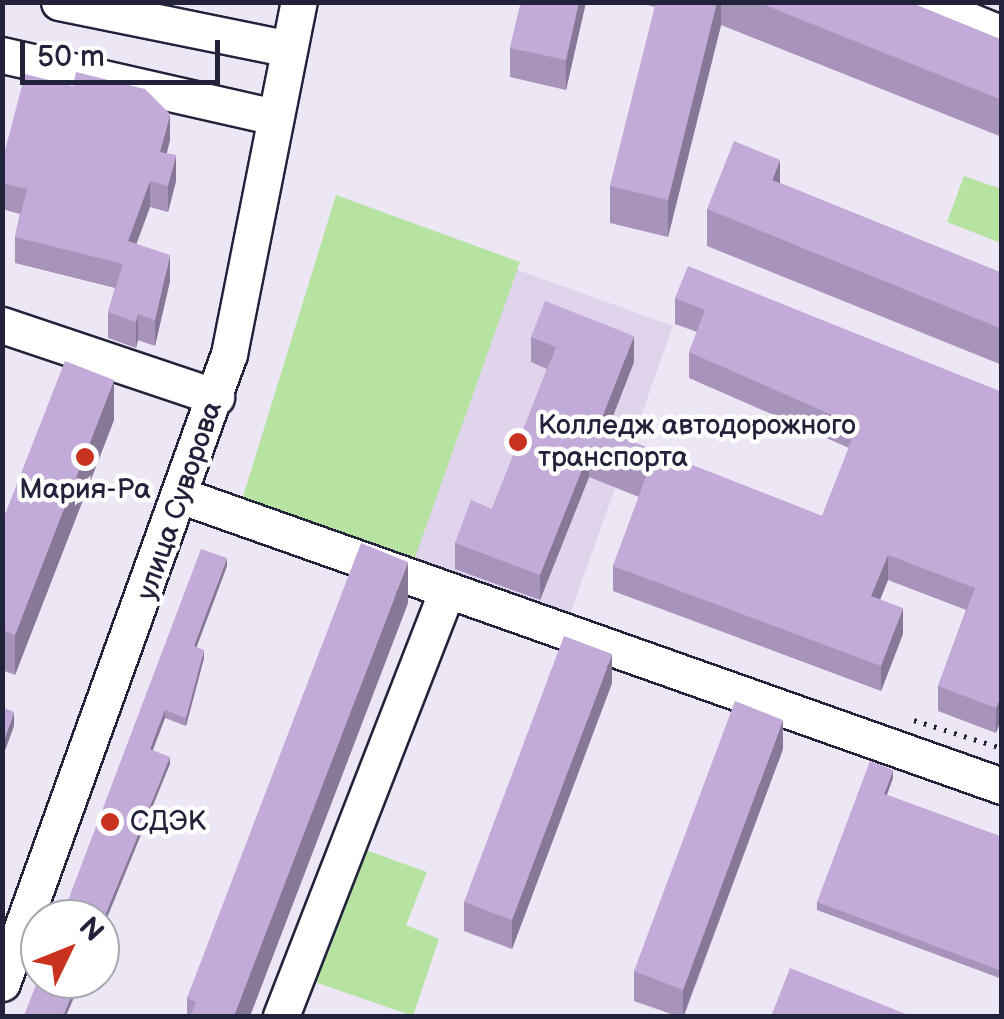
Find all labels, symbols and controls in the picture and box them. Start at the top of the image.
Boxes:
scale bar [25,20,225,82]
text: 50 m [37,39,105,75]
street label: улица Суворова [130,397,230,605]
place label: Колледж автодорожного транспорта [538,409,856,475]
marker: Колледж автодорожного транспорта [507,431,529,453]
marker: Мария-Ра [74,446,96,468]
place label: Мария-Ра [19,473,151,507]
place label: СДЭК [130,805,206,839]
marker: СДЭК [99,811,121,833]
north arrow [20,899,120,999]
text: N [72,911,110,949]

